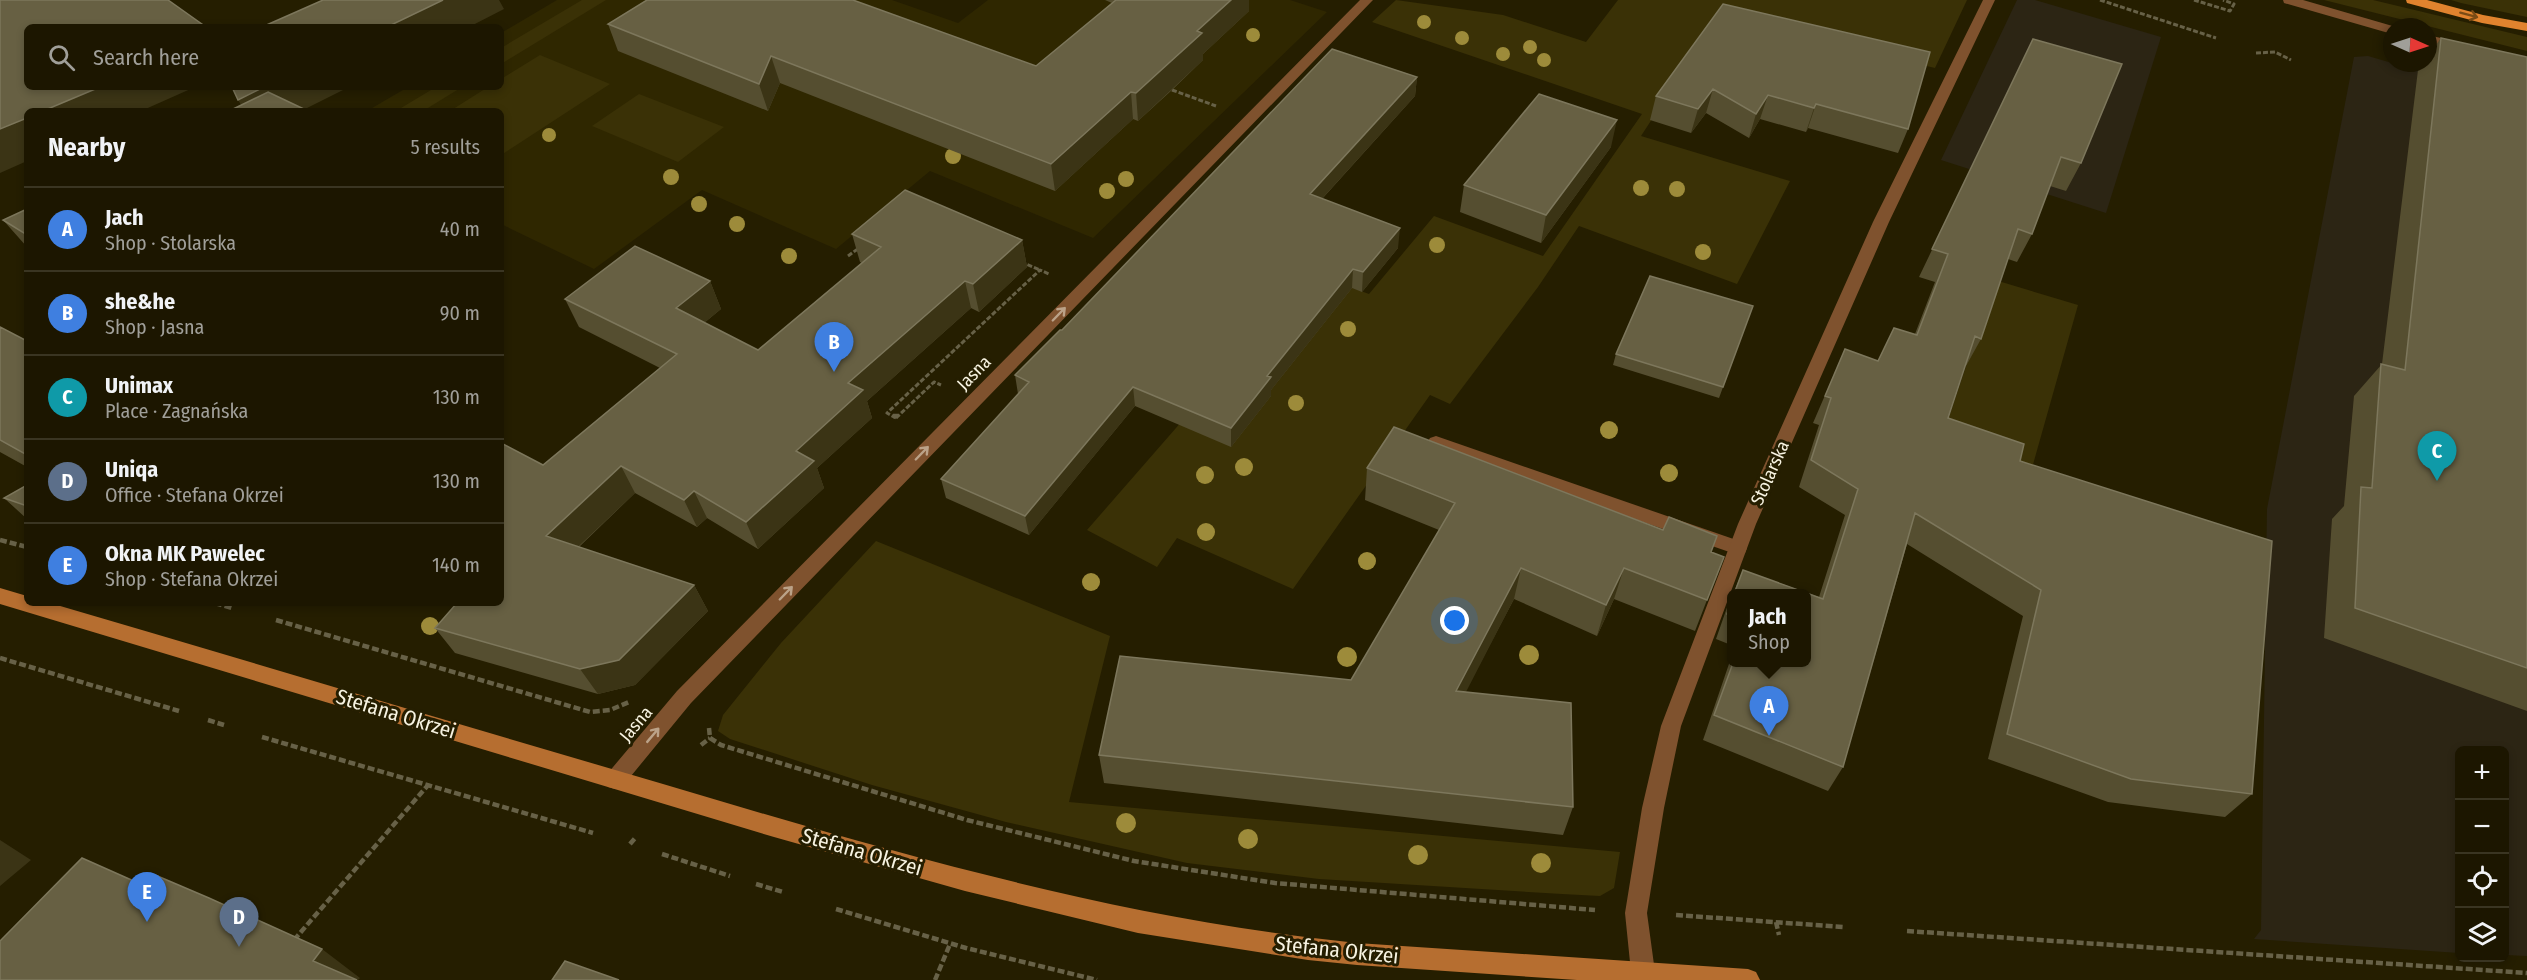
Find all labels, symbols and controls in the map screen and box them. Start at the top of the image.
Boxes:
one-way arrow [2459,10,2478,21]
north arrow [2383,18,2437,72]
search box [24,24,504,90]
icon: search [45,41,78,74]
text: Search here [93,44,199,71]
text: Nearby [48,132,125,163]
text: 5 results [410,135,480,159]
text: Jach [105,204,143,231]
text: A [62,217,73,241]
text: 40 m [440,217,480,241]
text: Shop · Stolarska [105,231,236,255]
text: she&he [105,288,175,315]
text: B [62,301,73,325]
text: 90 m [440,301,480,325]
one-way arrow [1052,307,1066,322]
text: Shop · Jasna [105,315,204,339]
pin: B [814,322,854,372]
street label: Jasna [952,351,996,395]
text: Unimax [105,372,173,399]
text: C [62,385,73,409]
text: 130 m [433,385,480,409]
text: Place · Zagnańska [105,399,248,423]
pin: C [2418,432,2456,481]
street label: Stolarska [1746,437,1794,509]
one-way arrow [915,446,930,461]
text: Uniqa [105,456,158,483]
text: D [62,469,73,493]
text: 130 m [433,469,480,493]
text: Office · Stefana Okrzei [105,483,284,507]
text: Okna MK Pawelec [105,540,265,567]
text: E [63,553,72,577]
text: 140 m [432,553,480,577]
text: Shop · Stefana Okrzei [105,567,278,591]
one-way arrow [779,585,793,600]
popup [1727,589,1811,667]
text: Jach [1748,603,1787,630]
your location [1440,606,1469,635]
text: Shop [1748,630,1790,654]
street label: Stefana Okrzei [333,683,459,745]
pin: A [1750,686,1788,736]
street label: Jasna [615,702,657,746]
one-way arrow [646,727,659,743]
map controls [2455,746,2509,962]
button: + [2455,746,2509,800]
button: − [2455,800,2509,854]
street label: Stefana Okrzei [799,822,925,882]
button: locate [2455,854,2509,908]
pin: E [128,872,166,922]
pin: D [220,898,258,947]
button: layers [2455,908,2509,962]
street label: Stefana Okrzei [1274,931,1400,969]

